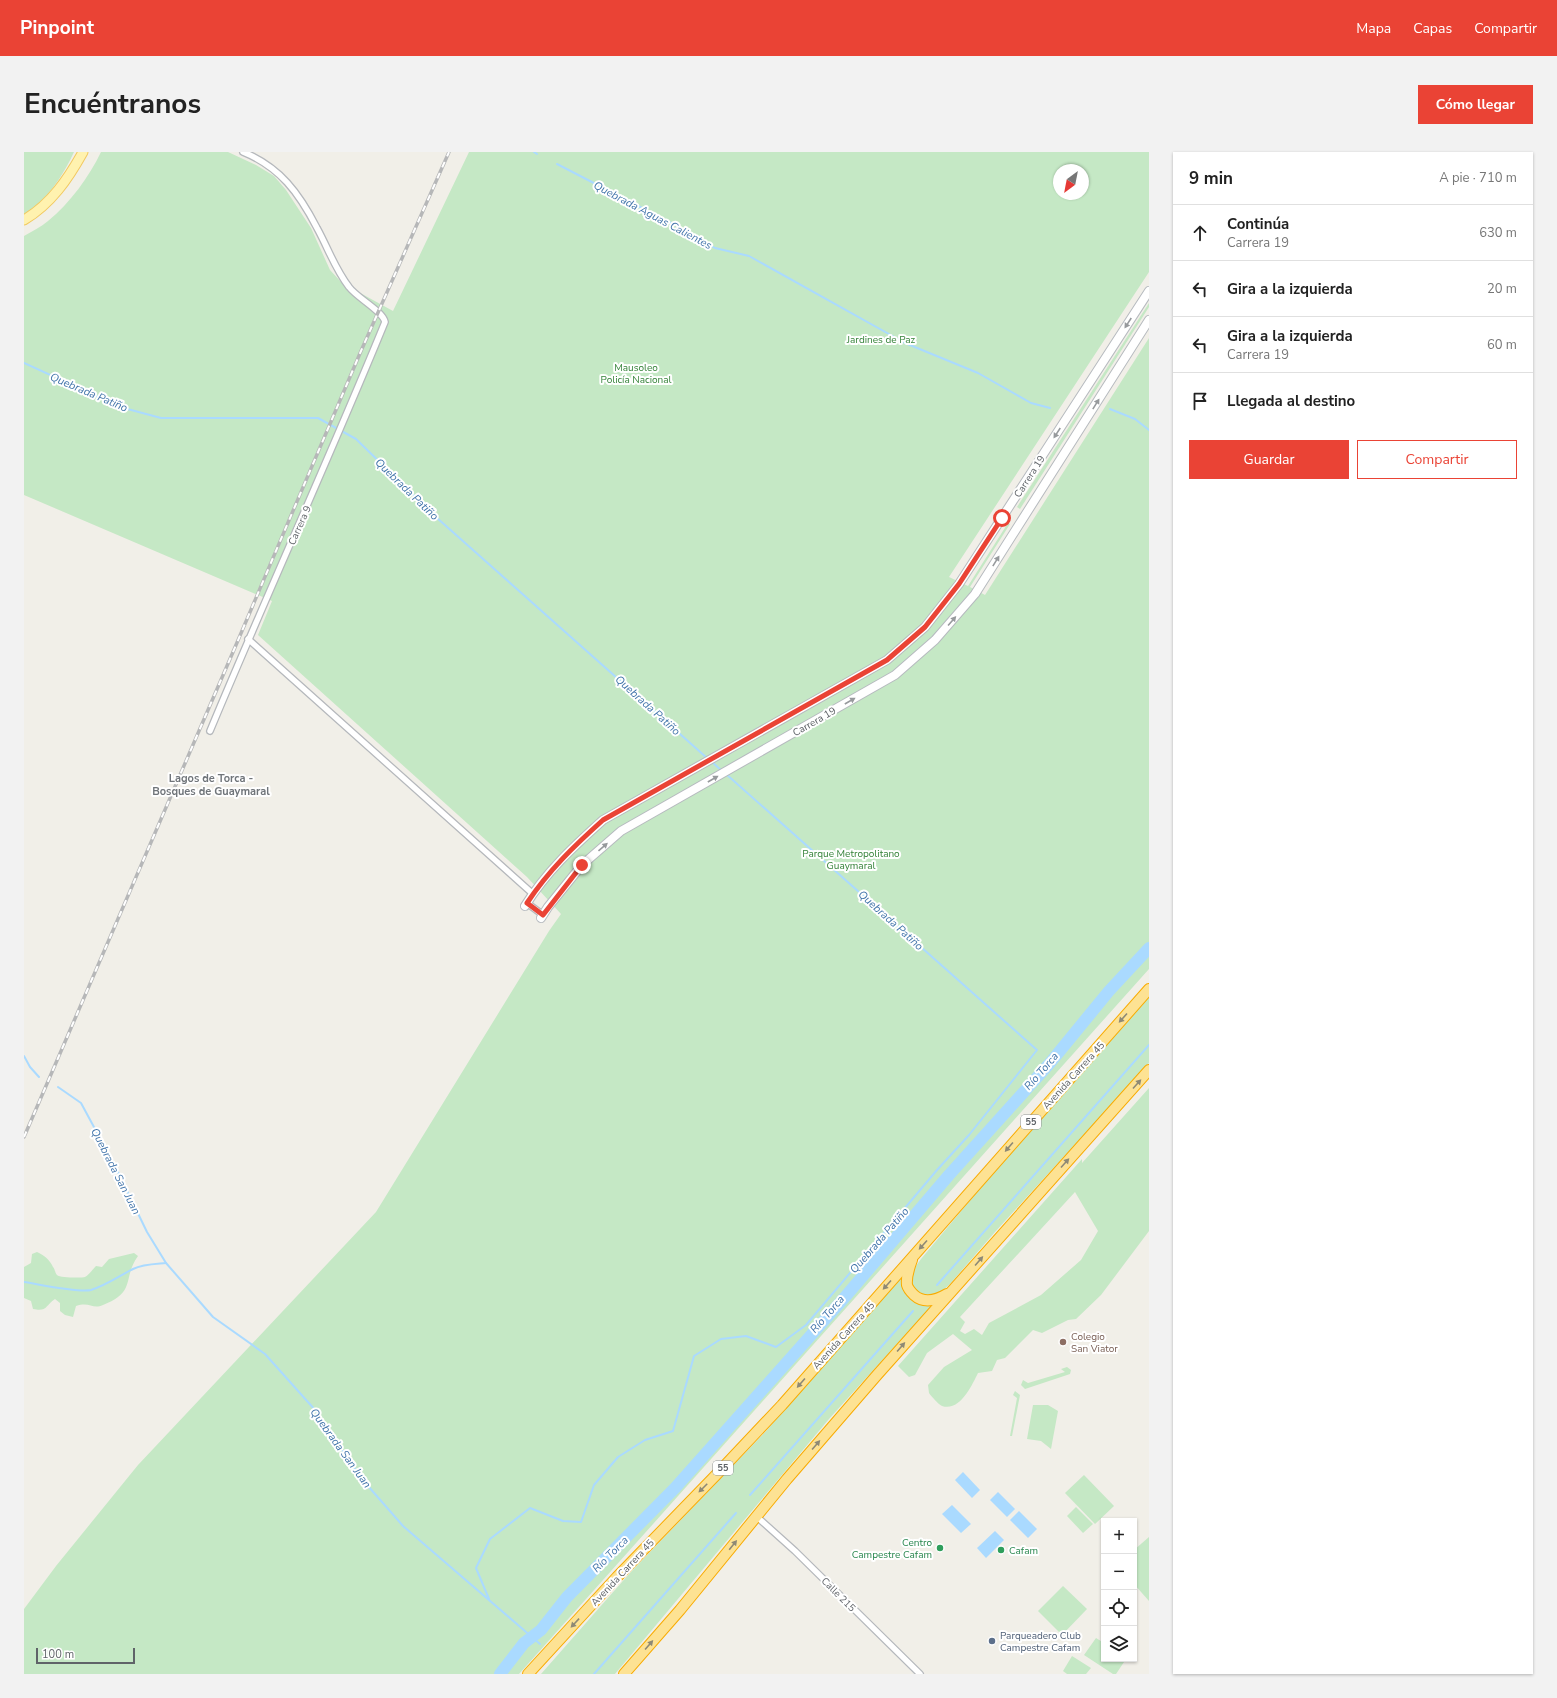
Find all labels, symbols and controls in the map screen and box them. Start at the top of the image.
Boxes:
text: Pinpoint [20,15,94,41]
text: Mapa [1356,19,1391,38]
text: Capas [1413,19,1452,38]
text: Compartir [1474,19,1537,38]
text: Encuéntranos [24,85,201,123]
button: Cómo llegar [1418,85,1533,124]
north arrow [1053,164,1089,200]
text: 9 min [1189,167,1233,190]
text: A pie · 710 m [1439,169,1517,187]
water label: Quebrada Aguas Calientes [591,178,715,253]
text: Continúa [1227,214,1289,234]
icon: ahead [1189,222,1211,244]
text: 630 m [1479,224,1517,242]
text: Carrera 19 [1227,234,1289,252]
icon: left [1189,278,1211,300]
text: Gira a la izquierda [1227,279,1353,299]
text: 20 m [1487,280,1517,298]
one-way arrow [1124,318,1132,329]
text: Gira a la izquierda [1227,326,1353,346]
park label: Jardines de Paz [846,333,916,347]
icon: left [1189,334,1211,356]
text: 60 m [1487,336,1517,354]
text: Carrera 19 [1227,346,1289,364]
park label: Mausoleo Policía Nacional [601,361,671,387]
water label: Quebrada Patiño [48,369,130,416]
icon: arrive [1189,390,1211,412]
text: Llegada al destino [1227,391,1355,411]
one-way arrow [1092,398,1099,410]
one-way arrow [1053,427,1061,438]
button: Guardar [1189,440,1349,479]
button: Compartir [1357,440,1517,479]
street label: Carrera 19 [1011,453,1049,500]
water label: Quebrada Patiño [372,455,442,524]
street label: Carrera 9 [285,504,315,547]
route start [993,509,1011,527]
one-way arrow [992,556,1000,566]
one-way arrow [947,616,956,626]
water label: Quebrada Patiño [612,672,684,739]
one-way arrow [844,697,856,704]
street label: Carrera 19 [790,704,839,740]
district label: Lagos de Torca - Bosques de Guaymaral [152,771,270,799]
one-way arrow [707,775,719,782]
one-way arrow [598,842,608,852]
park label: Parque Metropolitano Guaymaral [802,847,900,873]
route end [573,856,591,874]
water label: Quebrada Patiño [855,887,927,954]
one-way arrow [1118,1013,1128,1023]
street label: Avenida Carrera 45 [1039,1039,1108,1113]
water label: Río Torca [1021,1049,1062,1093]
one-way arrow [1132,1079,1141,1089]
road number: 55 [1021,1115,1041,1129]
water label: Quebrada San Juan [87,1125,144,1217]
one-way arrow [1005,1142,1014,1152]
one-way arrow [1060,1159,1069,1168]
water label: Quebrada Patiño [847,1204,912,1277]
one-way arrow [919,1240,928,1250]
one-way arrow [974,1255,983,1266]
one-way arrow [883,1280,892,1290]
water label: Río Torca [807,1292,848,1336]
street label: Avenida Carrera 45 [809,1299,878,1373]
place label: Colegio San Viator [1071,1330,1118,1356]
marker: Colegio San Viator [1058,1337,1068,1347]
one-way arrow [897,1342,906,1352]
one-way arrow [797,1378,806,1387]
water label: Quebrada San Juan [307,1405,375,1491]
one-way arrow [811,1440,820,1450]
road number: 55 [713,1461,733,1475]
one-way arrow [699,1483,708,1493]
map controls [1101,1518,1137,1662]
button: + [1101,1518,1137,1554]
water label: Río Torca [589,1533,632,1576]
street label: Avenida Carrera 45 [588,1536,657,1609]
place label: Centro Campestre Cafam [852,1536,932,1562]
one-way arrow [728,1539,737,1550]
marker: Centro Campestre Cafam [935,1543,945,1553]
place label: Cafam [1009,1544,1038,1558]
marker: Cafam [996,1545,1006,1555]
button: − [1101,1554,1137,1590]
street label: Calle 215 [818,1574,859,1615]
button: locate [1101,1590,1137,1626]
one-way arrow [570,1617,579,1628]
button: layers [1101,1626,1137,1662]
place label: Parqueadero Club Campestre Cafam [1000,1629,1081,1655]
marker: Parqueadero Club Campestre Cafam [987,1636,997,1646]
one-way arrow [645,1639,654,1650]
scale bar [36,1646,135,1665]
text: 100 m [42,1647,74,1662]

